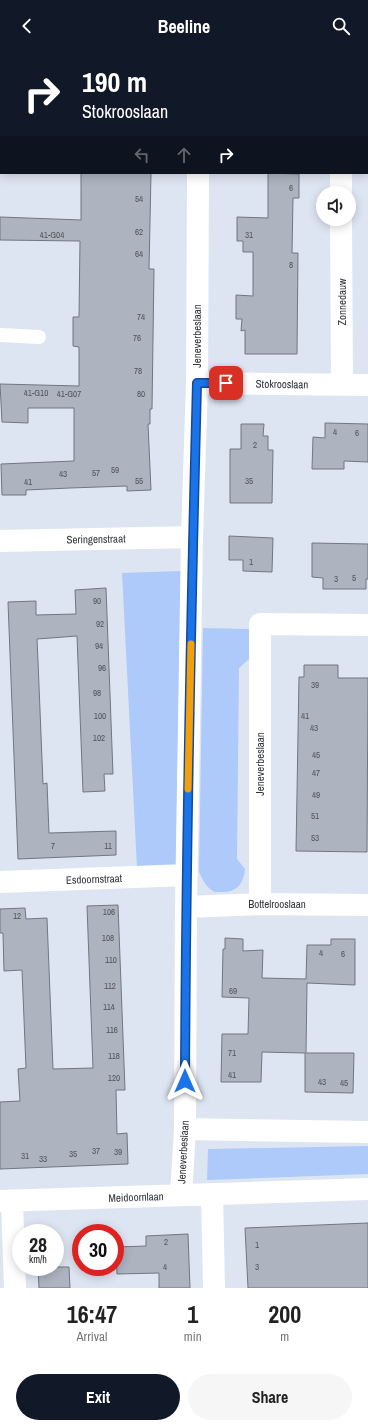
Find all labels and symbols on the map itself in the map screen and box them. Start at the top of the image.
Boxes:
house number: 6 [289,182,293,194]
house number: 54 [135,193,143,205]
house number: 62 [135,226,143,238]
house number: 41-G04 [40,229,64,241]
house number: 31 [245,229,253,241]
house number: 64 [135,248,143,260]
house number: 8 [289,259,293,271]
street label: Zonnedauw [335,278,349,326]
street label: Jeneverbeslaan [190,304,204,368]
house number: 74 [137,311,145,323]
house number: 76 [133,332,141,344]
house number: 78 [134,365,142,377]
pin [209,366,243,400]
street label: Stokrooslaan [256,377,308,391]
house number: 41-G10 [24,387,48,399]
house number: 41-G07 [57,388,81,400]
house number: 80 [137,388,145,400]
house number: 4 [333,426,337,438]
house number: 6 [355,427,359,439]
house number: 2 [253,439,257,451]
house number: 59 [111,464,119,476]
house number: 57 [92,467,100,479]
house number: 43 [59,468,67,480]
house number: 55 [135,475,143,487]
house number: 35 [245,475,253,487]
house number: 41 [24,476,32,488]
street label: Seringenstraat [66,531,126,547]
house number: 1 [249,556,253,568]
house number: 5 [352,572,356,584]
house number: 3 [334,573,338,585]
house number: 90 [93,595,101,607]
house number: 92 [96,618,104,630]
house number: 94 [95,640,103,652]
house number: 96 [98,662,106,674]
house number: 39 [311,679,319,691]
house number: 98 [93,687,101,699]
house number: 100 [94,710,106,722]
house number: 41 [301,710,309,722]
house number: 43 [310,722,318,734]
house number: 102 [93,732,105,744]
street label: Jeneverbeslaan [253,732,267,796]
house number: 45 [312,749,320,761]
house number: 47 [312,767,320,779]
house number: 49 [312,789,320,801]
house number: 51 [311,810,319,822]
house number: 53 [311,832,319,844]
house number: 7 [51,840,55,852]
house number: 11 [104,840,112,852]
street label: Esdoornstraat [66,871,123,887]
street label: Bottelrooslaan [248,897,306,911]
house number: 106 [103,906,115,918]
house number: 12 [13,910,21,922]
house number: 108 [102,932,114,944]
house number: 4 [319,947,323,959]
house number: 6 [341,948,345,960]
house number: 110 [105,954,117,966]
house number: 112 [104,980,116,992]
house number: 69 [229,985,237,997]
house number: 114 [103,1001,115,1013]
house number: 116 [106,1024,118,1036]
house number: 71 [228,1047,236,1059]
house number: 118 [108,1050,120,1062]
position arrow [164,1060,206,1102]
house number: 41 [228,1069,236,1081]
house number: 120 [108,1072,120,1084]
house number: 43 [318,1076,326,1088]
house number: 45 [340,1077,348,1089]
street label: Jeneverbeslaan [174,1120,192,1184]
house number: 37 [92,1145,100,1157]
house number: 39 [114,1146,122,1158]
house number: 35 [69,1148,77,1160]
house number: 31 [21,1150,29,1162]
house number: 33 [39,1153,47,1165]
street label: Meidoornlaan [108,1189,164,1205]
speed limit sign: 30 [72,1224,124,1276]
house number: 2 [164,1236,168,1248]
house number: 1 [255,1239,259,1251]
house number: 4 [163,1261,167,1273]
house number: 3 [255,1261,259,1273]

